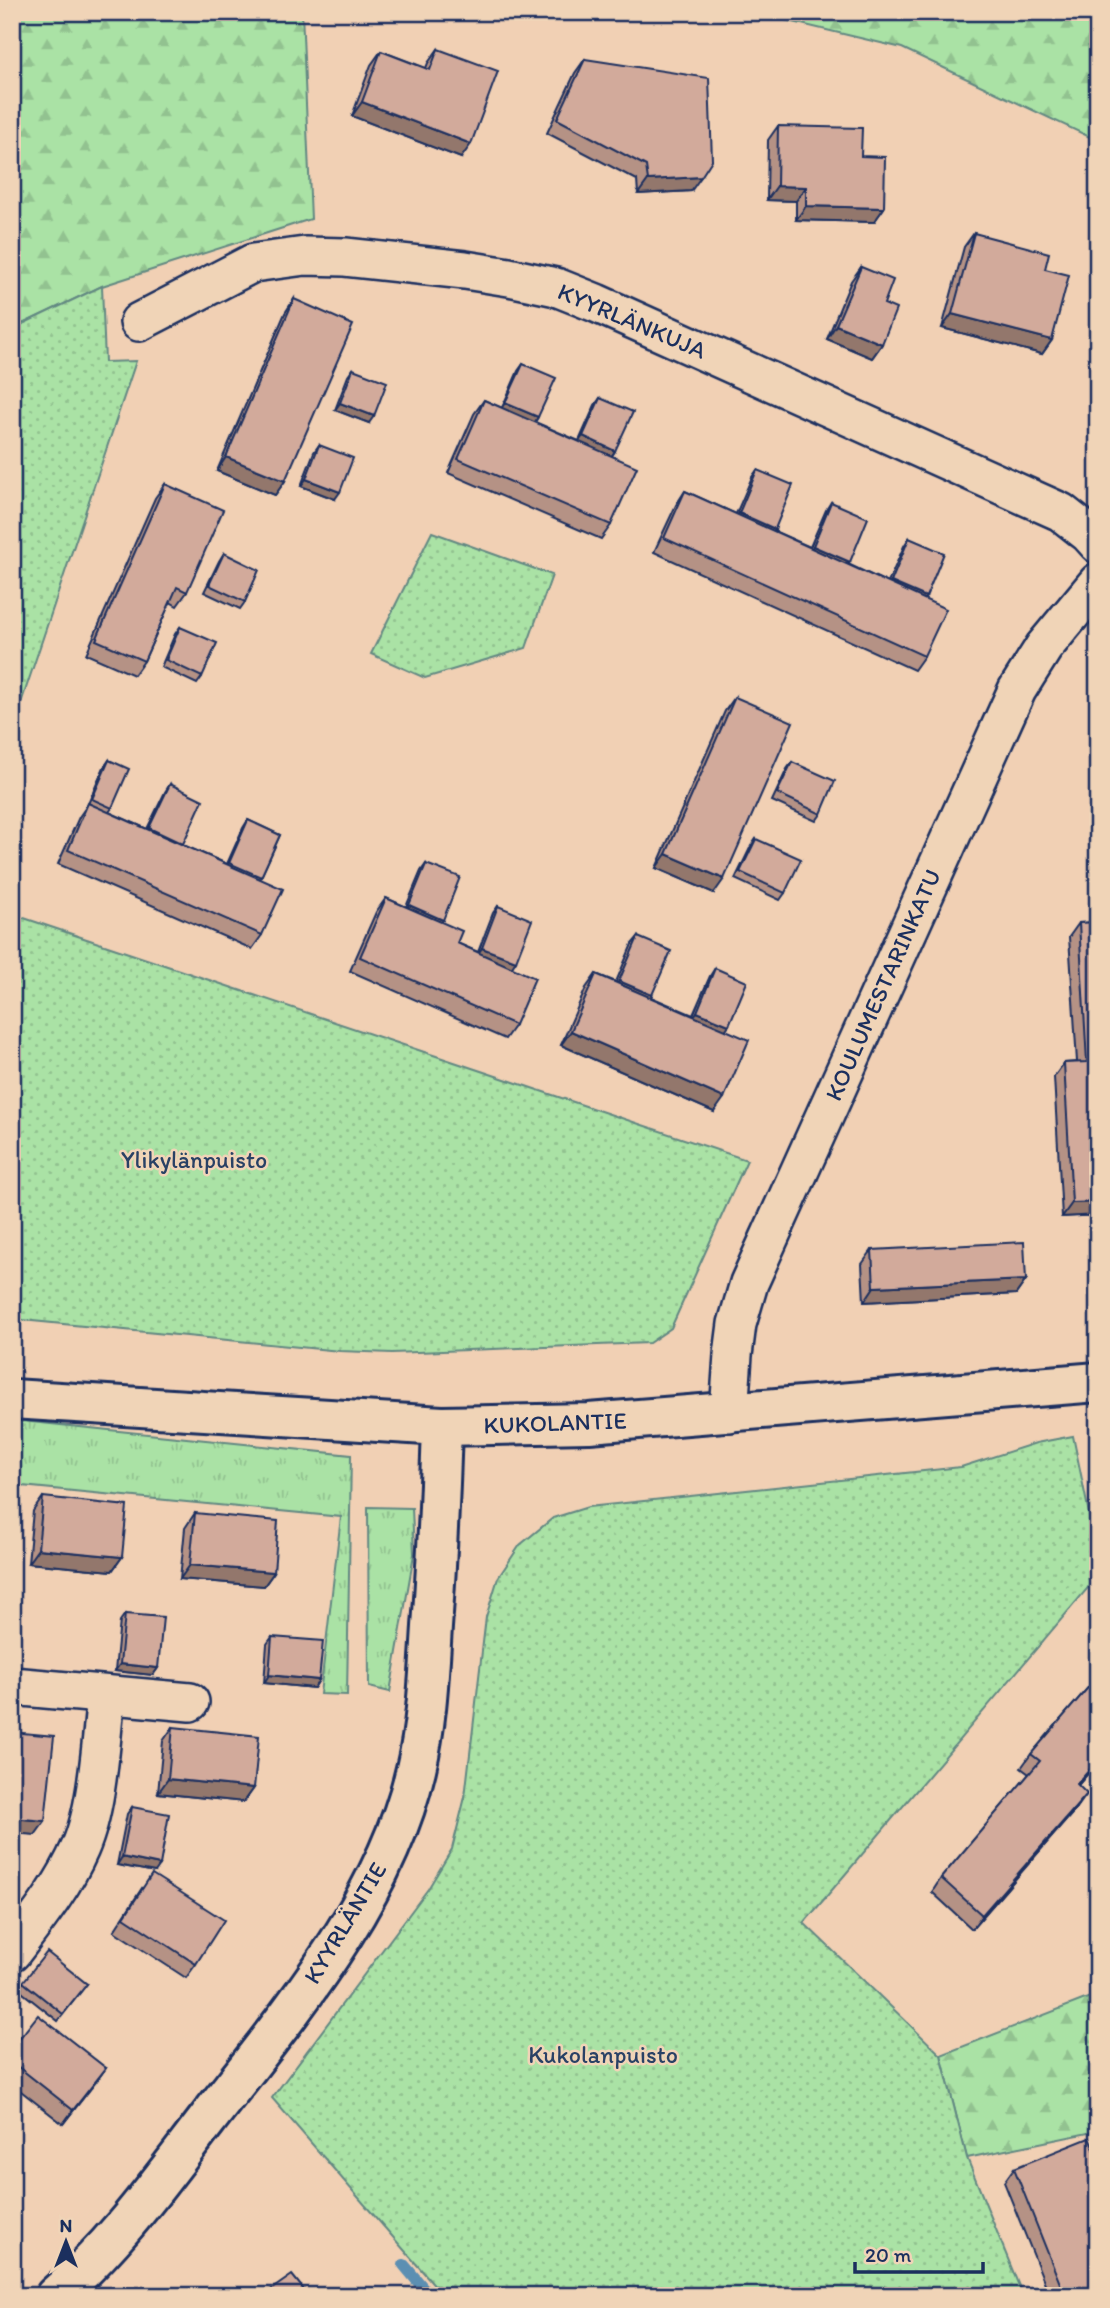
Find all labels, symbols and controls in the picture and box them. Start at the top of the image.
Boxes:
street label: KYYRLÄNKUJA [554,276,711,365]
street label: KOULUMESTARINKATU [818,865,947,1105]
park label: Ylikylänpuisto [121,1145,267,1174]
street label: KUKOLANTIE [483,1406,627,1439]
street label: KYYRLÄNTIE [297,1857,392,1989]
park label: Kukolanpuisto [528,2040,678,2069]
north arrow [32,2206,102,2276]
text: N [60,2214,72,2237]
scale bar [855,2231,982,2275]
text: 20 m [865,2242,912,2267]

